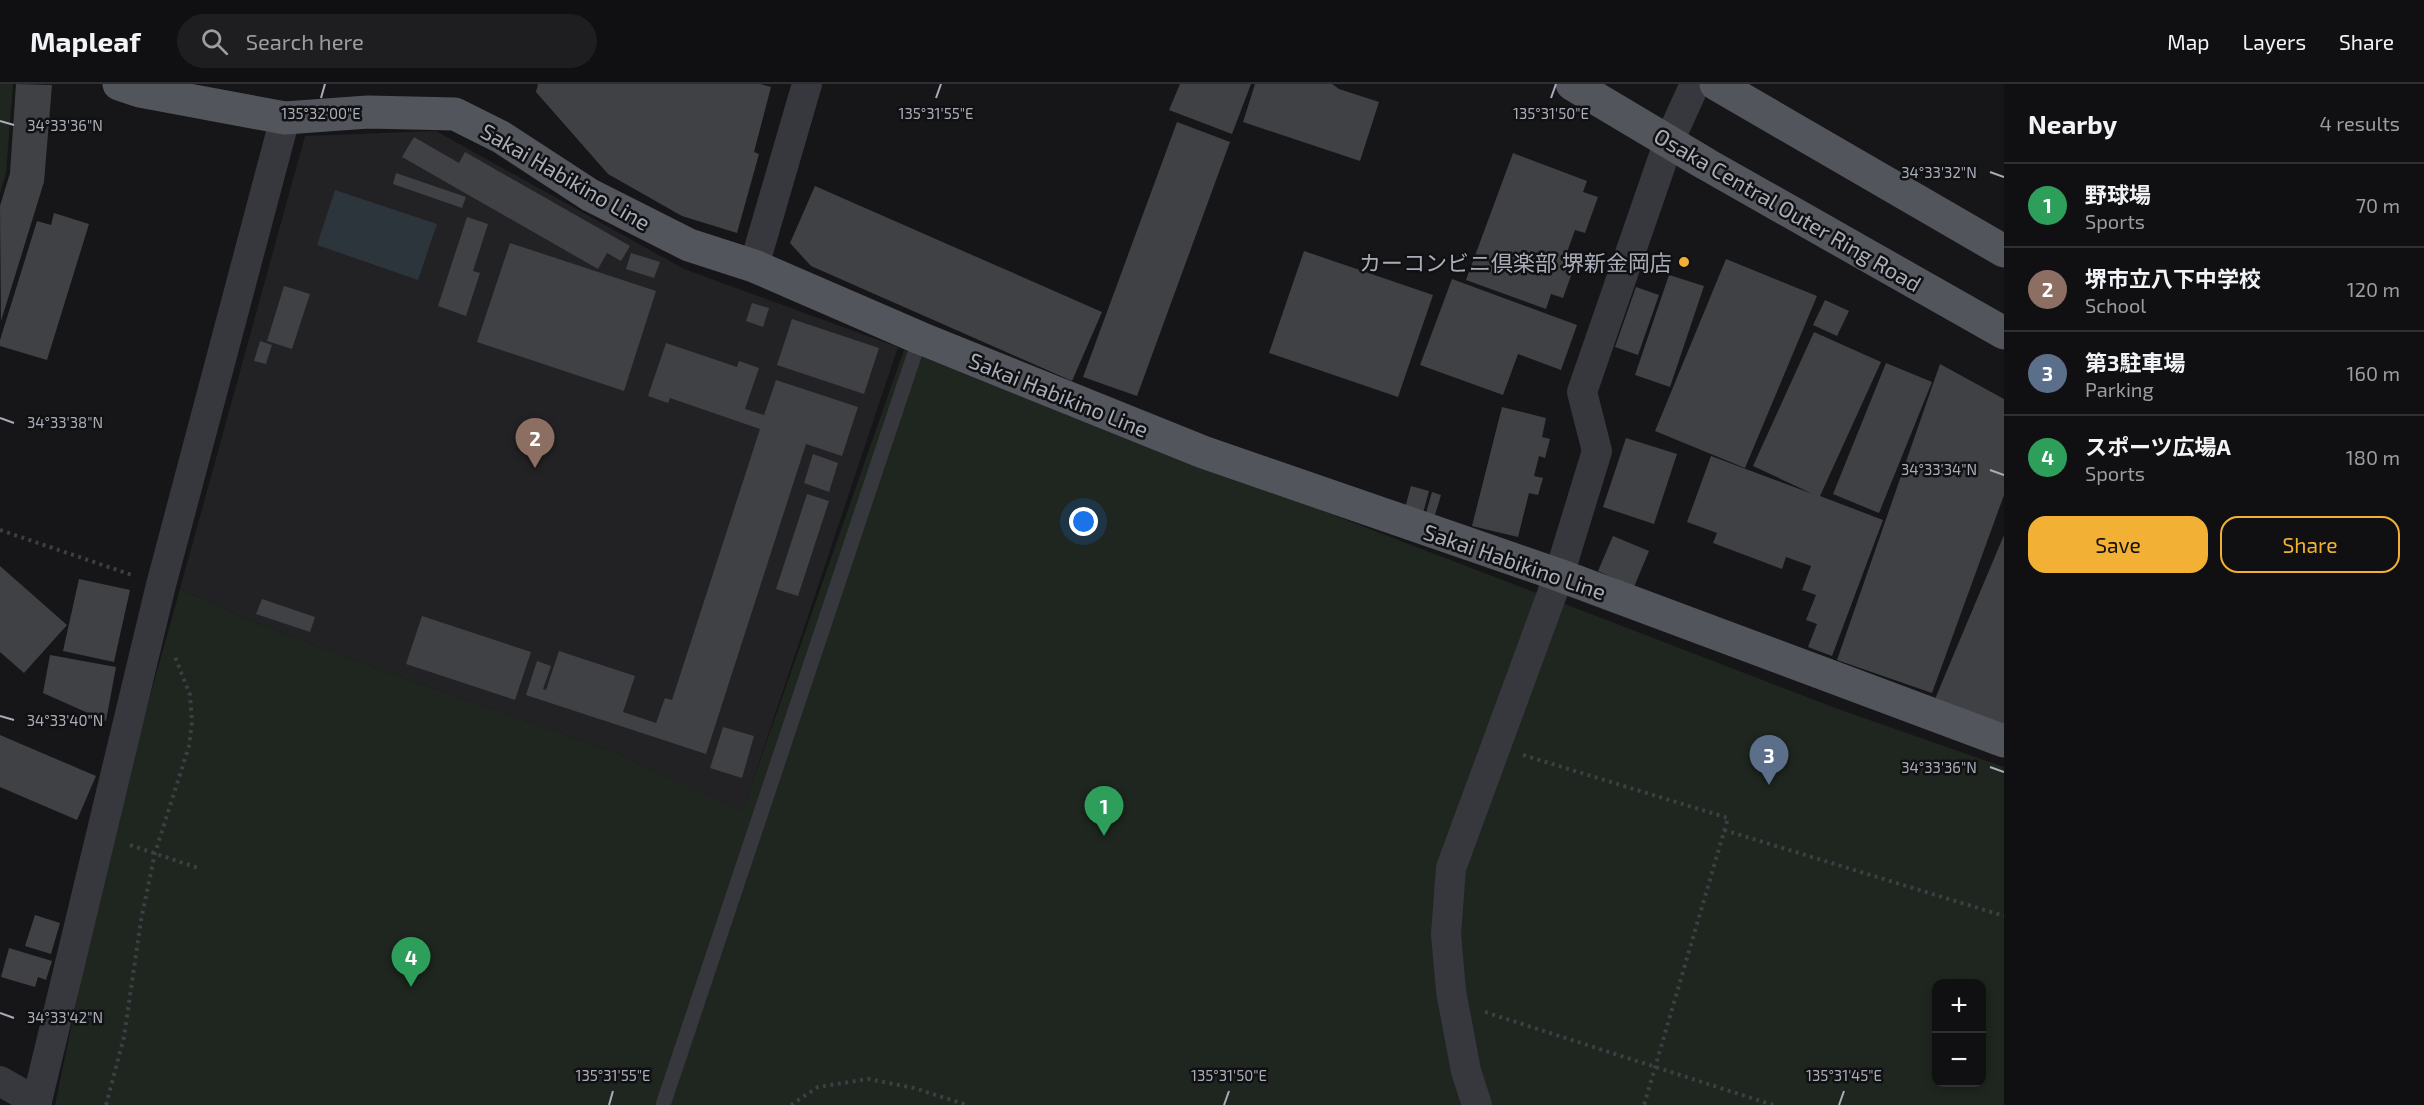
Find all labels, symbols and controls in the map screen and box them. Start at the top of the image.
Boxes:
search box [177,14,597,68]
text: Mapleaf [30,24,141,58]
icon: search [198,25,231,58]
text: Search here [246,28,364,54]
text: Map [2167,29,2209,54]
text: Layers [2242,29,2306,54]
text: Share [2339,29,2394,54]
text: 135°32'00"E [281,104,361,122]
text: 135°31'55"E [898,104,974,122]
text: 135°31'50"E [1513,104,1589,122]
text: Nearby [2028,108,2117,139]
text: 4 results [2320,111,2400,135]
text: 34°33'36"N [27,116,103,134]
street label: Sakai Habikino Line [477,117,655,235]
street label: Osaka Central Outer Ring Road [1650,122,1926,296]
text: 34°33'32"N [1901,163,1977,181]
text: 野球場 [2085,181,2151,207]
text: 1 [2043,193,2052,217]
text: 70 m [2356,193,2400,217]
text: Sports [2085,209,2145,233]
place label: カーコンビニ倶楽部 堺新金岡店 [1359,249,1672,275]
marker: カーコンビニ倶楽部 堺新金岡店 [1677,255,1691,269]
text: 堺市立八下中学校 [2085,265,2261,291]
text: 2 [2042,277,2053,301]
text: 120 m [2347,277,2400,301]
text: School [2085,293,2146,317]
street label: Sakai Habikino Line [966,346,1152,442]
text: 第3駐車場 [2085,349,2185,375]
text: 3 [2042,361,2053,385]
text: 160 m [2347,361,2400,385]
text: Parking [2085,377,2154,401]
text: 34°33'38"N [27,413,103,431]
pin: 2 [516,418,554,468]
text: スポーツ広場A [2085,433,2231,459]
text: 4 [2041,445,2054,469]
text: 180 m [2346,445,2400,469]
text: 34°33'34"N [1901,460,1977,478]
text: Sports [2085,461,2145,485]
your location [1069,507,1098,536]
button: Save [2028,516,2208,573]
button: Share [2220,516,2400,573]
street label: Sakai Habikino Line [1420,518,1610,604]
text: 34°33'40"N [27,711,103,729]
pin: 3 [1750,736,1788,785]
text: 34°33'36"N [1901,758,1977,776]
pin: 1 [1084,786,1124,836]
pin: 4 [392,938,430,987]
map controls [1932,979,1986,1087]
button: + [1932,979,1986,1033]
text: 34°33'42"N [27,1008,103,1026]
button: − [1932,1033,1986,1087]
text: 135°31'55"E [575,1066,651,1084]
text: 135°31'50"E [1191,1066,1267,1084]
text: 135°31'45"E [1806,1066,1882,1084]

